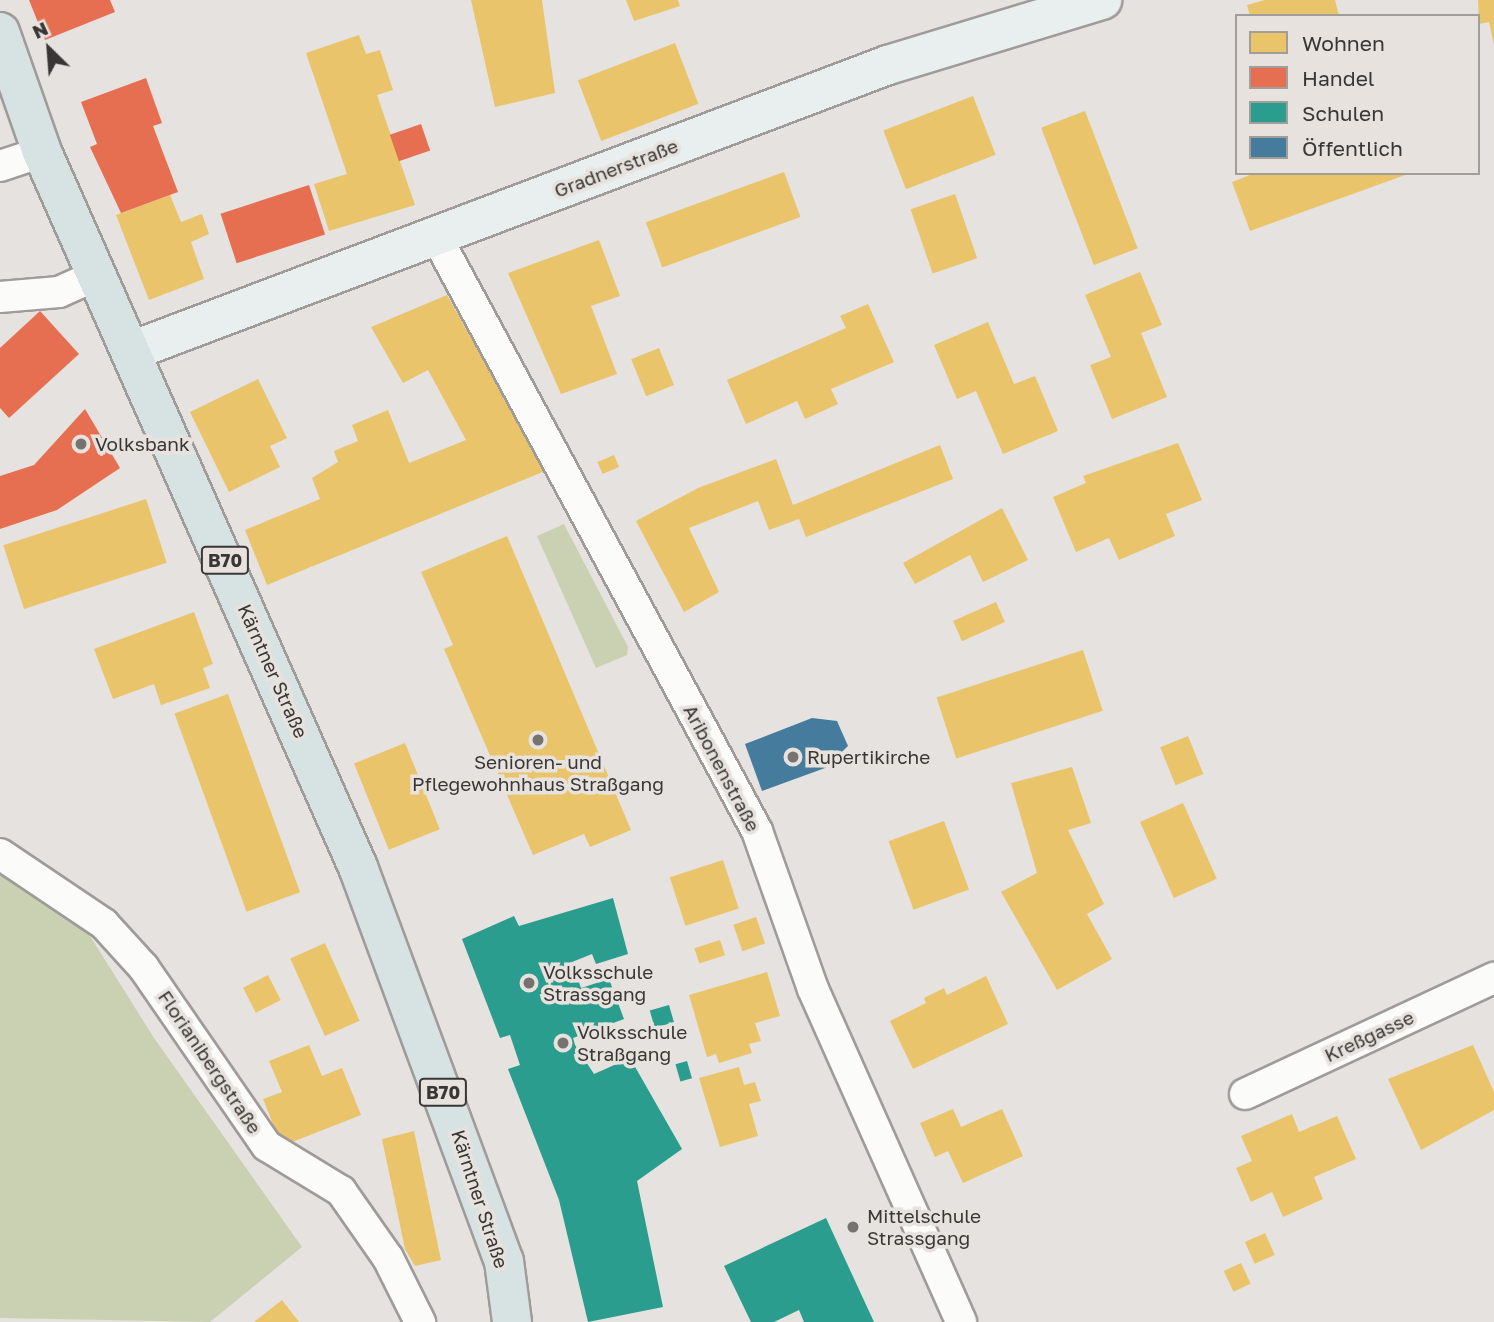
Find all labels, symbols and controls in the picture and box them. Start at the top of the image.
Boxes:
north arrow [14,14,84,84]
legend [1235,14,1480,175]
text: N [28,16,51,43]
text: Wohnen [1302,30,1385,56]
text: Handel [1302,65,1375,91]
text: Schulen [1302,100,1384,126]
street label: Gradnerstraße [551,134,681,202]
text: Öffentlich [1302,135,1403,161]
place label: Volksbank [95,433,190,455]
marker: Volksbank [73,436,89,452]
road number: B70 [201,546,250,574]
street label: Kärntner Straße [233,600,313,742]
street label: Aribonenstraße [679,701,765,835]
marker: Senioren- und Pflegewohnhaus Straßgang [530,732,546,748]
place label: Rupertikirche [807,746,930,768]
marker: Rupertikirche [785,749,801,765]
place label: Senioren- und Pflegewohnhaus Straßgang [412,751,664,795]
place label: Volksschule Strassgang [543,961,653,1005]
marker: Volksschule Strassgang [521,975,537,991]
street label: Florianibergstraße [154,986,266,1138]
street label: Kreßgasse [1321,1005,1417,1067]
place label: Volksschule Straßgang [577,1021,687,1065]
marker: Volksschule Straßgang [555,1035,571,1051]
road number: B70 [418,1078,467,1106]
street label: Kärntner Straße [447,1127,513,1271]
place label: Mittelschule Strassgang [867,1205,981,1249]
marker: Mittelschule Strassgang [845,1219,861,1235]

